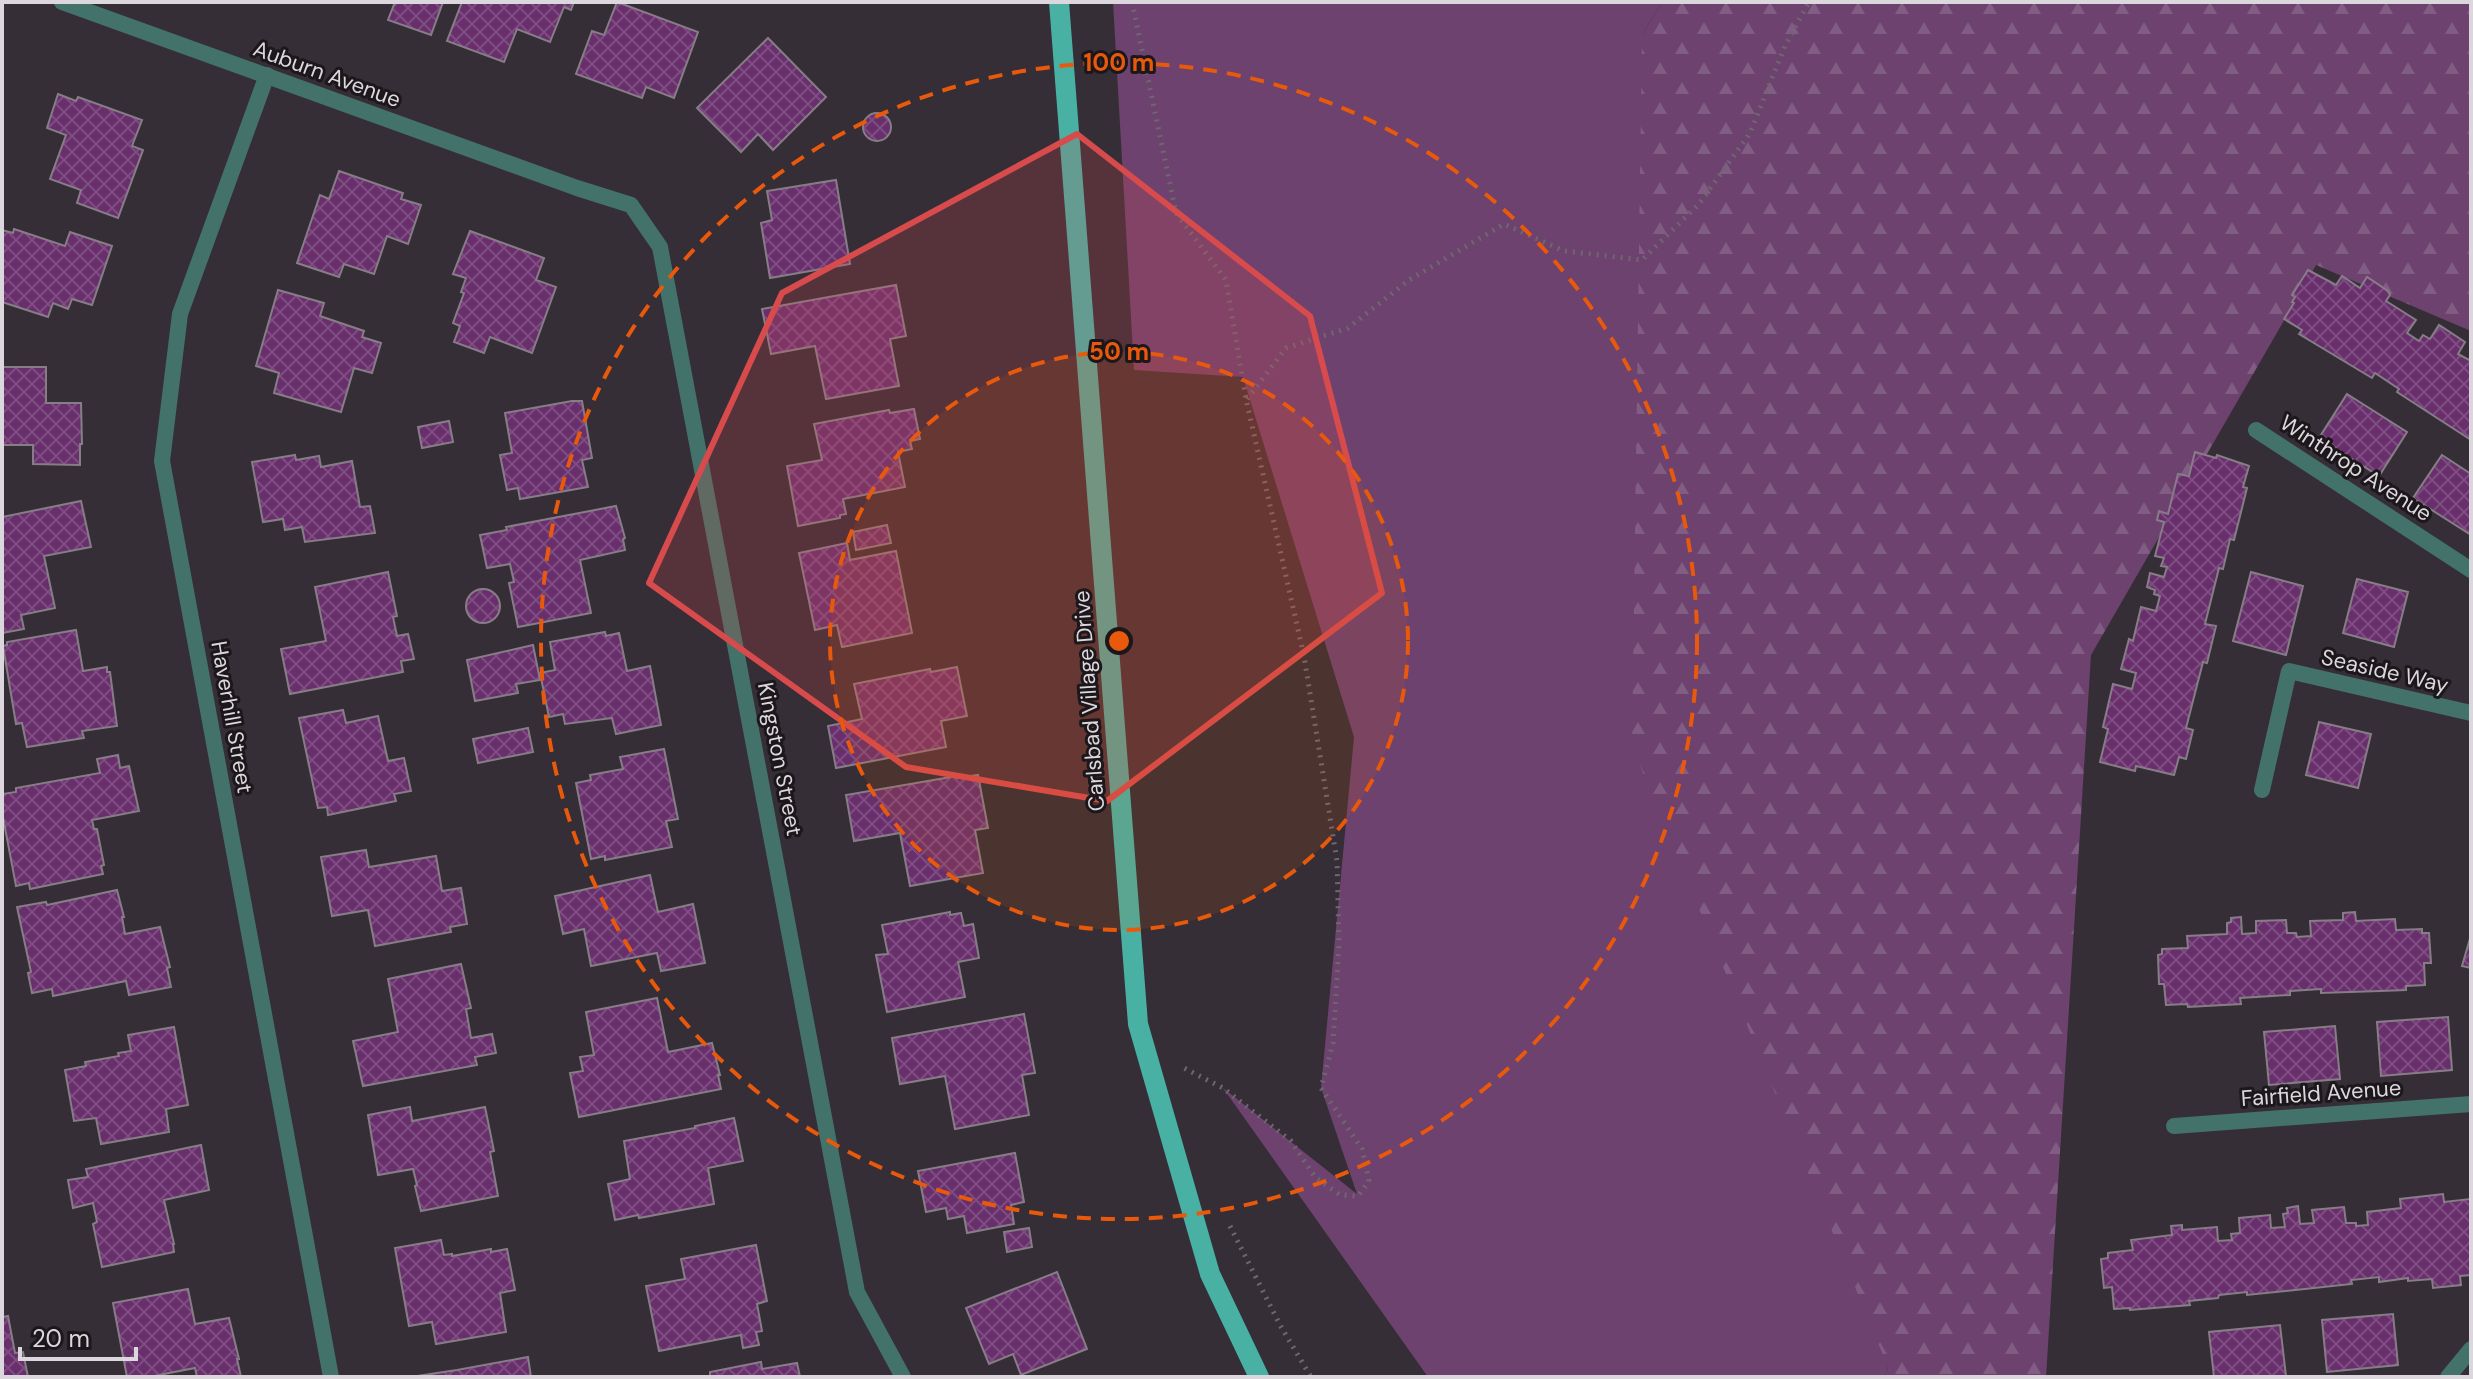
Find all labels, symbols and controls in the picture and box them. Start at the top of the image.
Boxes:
street label: Auburn Avenue [249,34,405,114]
text: 100 m [1084,47,1154,78]
text: 50 m [1089,336,1149,367]
street label: Winthrop Avenue [2274,408,2438,528]
street label: Carlsbad Village Drive [1067,590,1111,812]
centre of rings [1105,627,1133,655]
street label: Haverhill Street [204,639,260,795]
street label: Seaside Way [2319,642,2451,700]
street label: Kingston Street [751,680,809,838]
street label: Fairfield Avenue [2240,1073,2402,1113]
scale bar [20,1311,136,1361]
text: 20 m [32,1323,90,1354]

